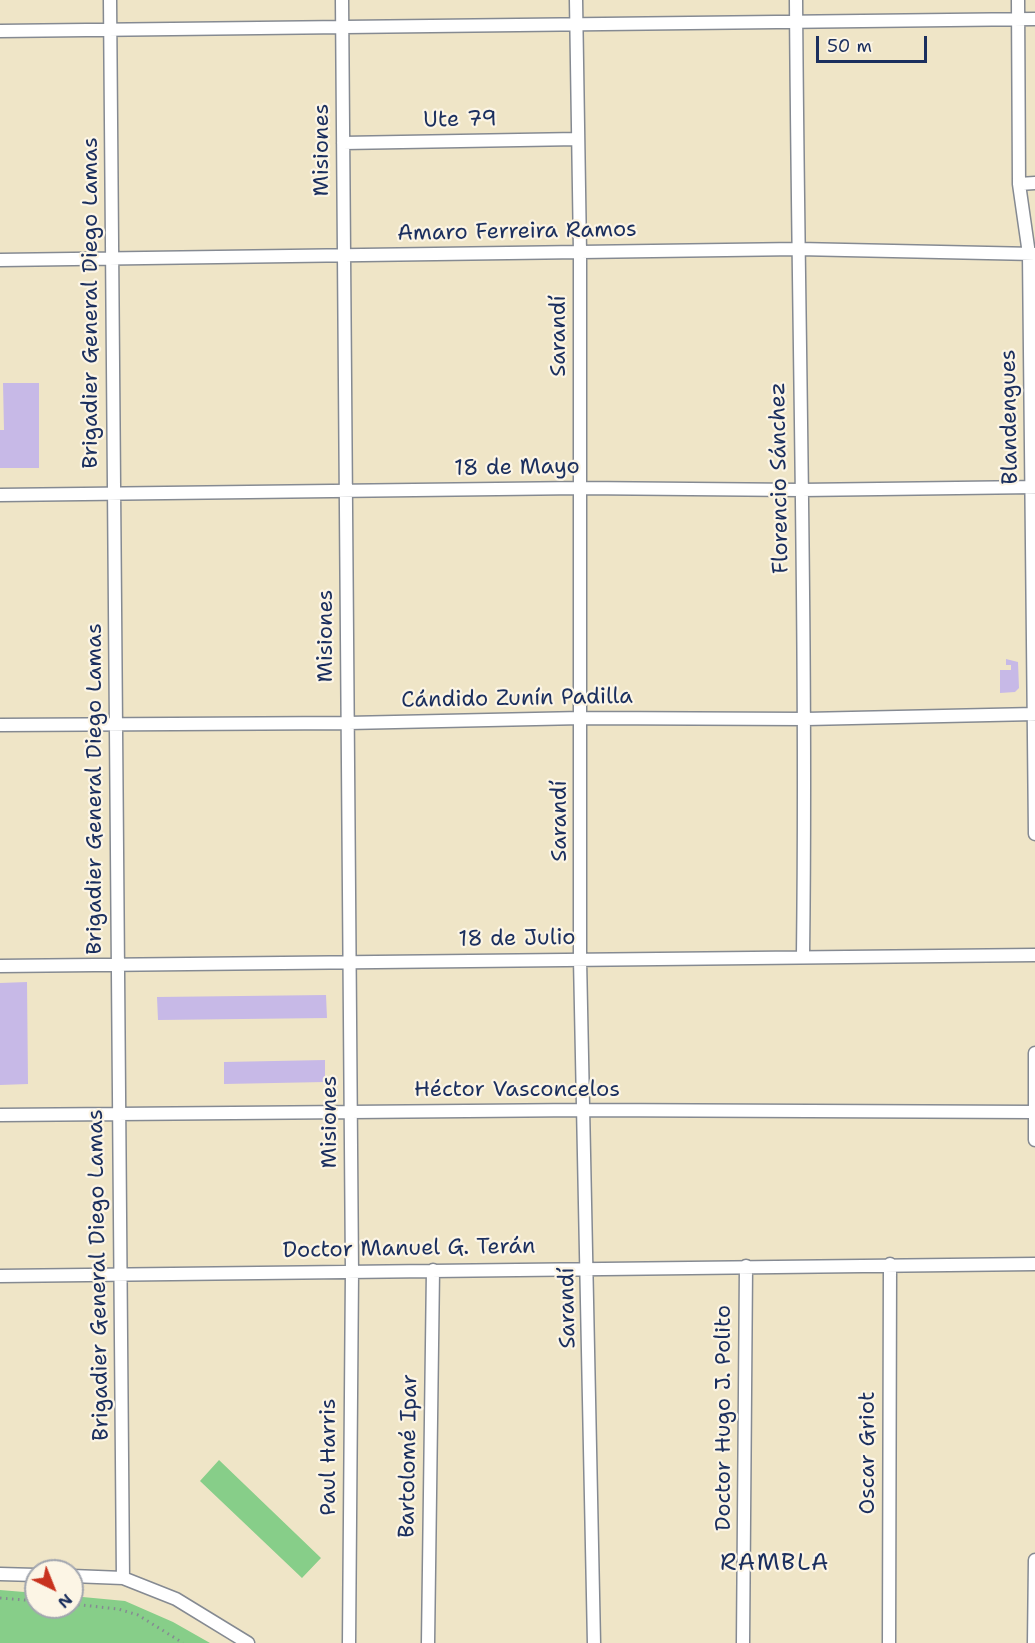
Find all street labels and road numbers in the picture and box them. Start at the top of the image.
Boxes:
street label: Misiones [309,104,335,196]
street label: Ute 79 [423,106,497,134]
street label: Brigadier General Diego Lamas [78,137,104,469]
street label: Amaro Ferreira Ramos [397,217,637,247]
street label: Sarandí [546,295,572,377]
street label: Blandengues [996,349,1024,485]
street label: Florencio Sánchez [765,382,795,574]
street label: 18 de Mayo [454,454,580,482]
street label: Misiones [313,590,339,682]
street label: Brigadier General Diego Lamas [82,623,108,955]
street label: Cándido Zunín Padilla [401,684,633,714]
street label: Sarandí [547,780,573,862]
street label: 18 de Julio [458,925,576,953]
street label: Misiones [317,1076,343,1168]
street label: Héctor Vasconcelos [414,1077,620,1103]
street label: Brigadier General Diego Lamas [83,1109,115,1441]
street label: Doctor Manuel G. Terán [282,1234,536,1264]
street label: Sarandí [554,1267,582,1349]
street label: Doctor Hugo J. Polito [711,1305,737,1531]
street label: Bartolomé Ipar [394,1374,424,1538]
street label: Oscar Griot [855,1391,881,1515]
street label: Paul Harris [316,1398,342,1516]

